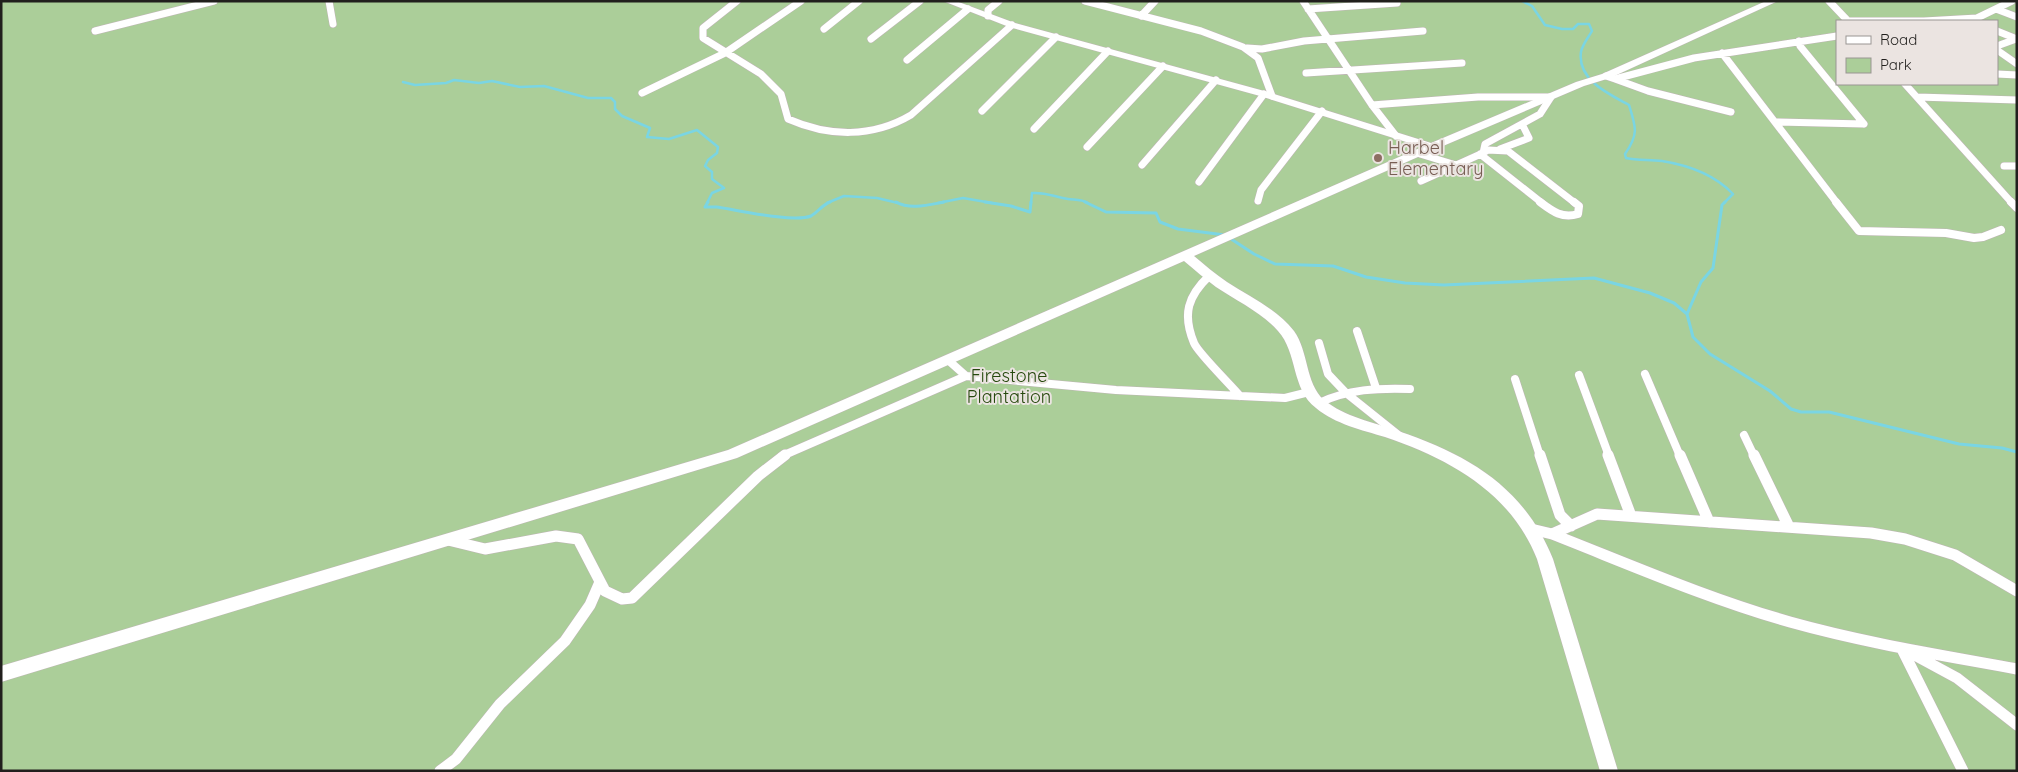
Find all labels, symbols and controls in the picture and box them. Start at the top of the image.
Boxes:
legend [1836,20,1998,85]
text: Road [1880,30,1917,49]
text: Park [1880,55,1912,74]
place label: Harbel Elementary [1388,136,1484,180]
marker: Harbel Elementary [1372,152,1384,164]
park label: Firestone Plantation [967,364,1051,408]

